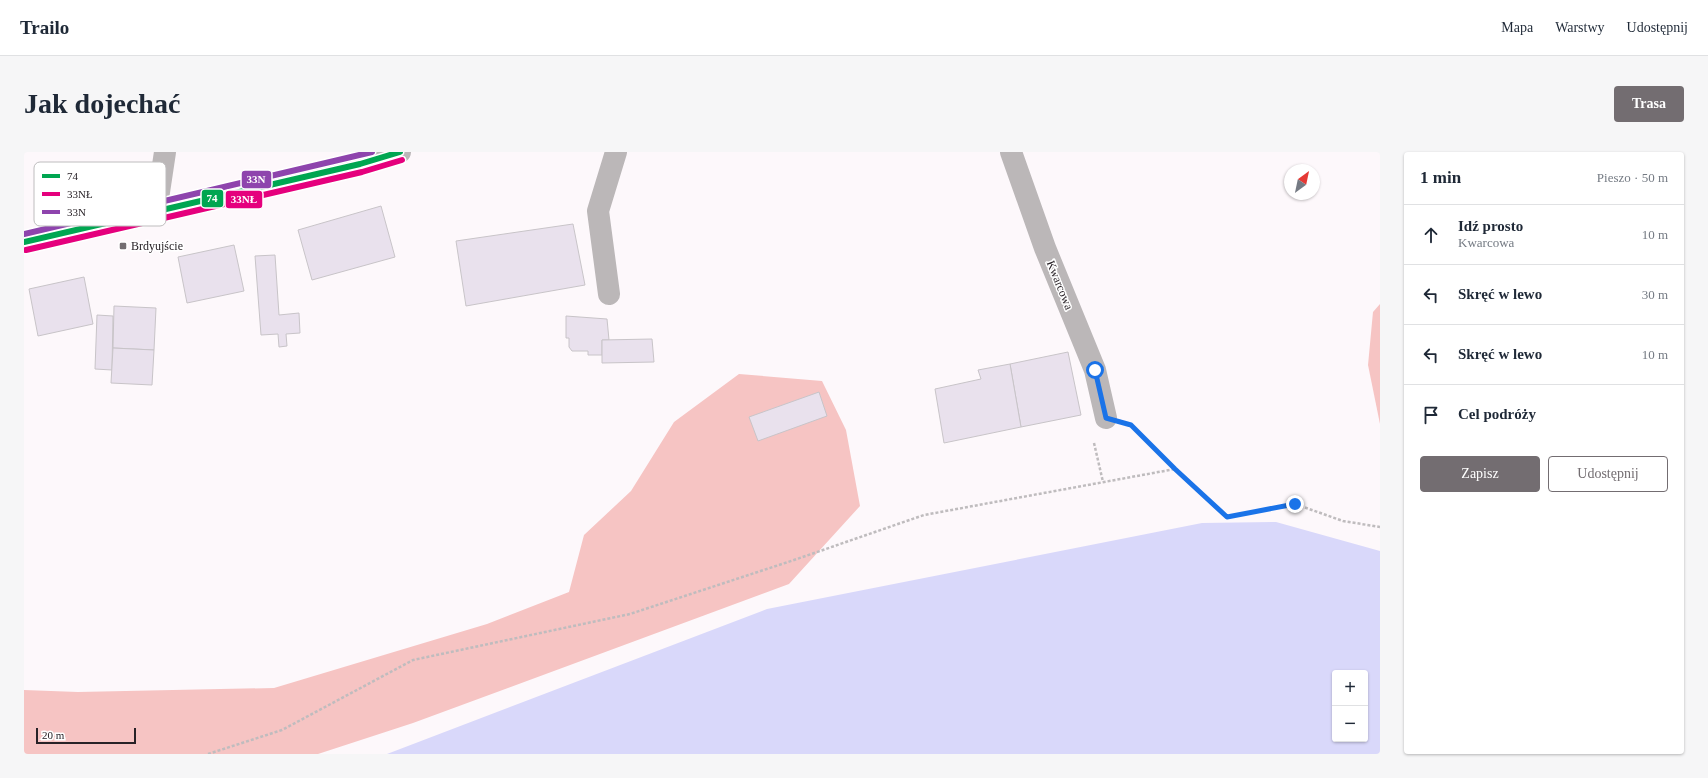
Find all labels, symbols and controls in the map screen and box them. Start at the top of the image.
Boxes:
text: Trailo [20,17,69,38]
text: Mapa [1501,20,1533,35]
text: Warstwy [1555,20,1605,35]
text: Udostępnij [1627,20,1688,35]
button: Trasa [1614,86,1684,122]
text: Jak dojechać [24,88,180,119]
legend [34,162,166,226]
north arrow [1284,164,1320,200]
text: 1 min [1420,168,1461,187]
text: 74 [67,170,79,182]
line badge: 33N [241,170,272,189]
text: Pieszo · 50 m [1597,170,1668,185]
text: 33N [247,173,266,185]
text: 33NŁ [67,188,93,200]
line badge: 74 [201,189,224,208]
line badge: 33NŁ [225,190,263,209]
text: 74 [207,192,218,204]
text: 33NŁ [231,193,257,205]
text: 33N [67,206,86,218]
text: Idź prosto [1458,218,1523,234]
icon: ahead [1420,224,1442,246]
text: 10 m [1642,227,1668,242]
text: Kwarcowa [1458,235,1514,250]
place label: Brdyujście [131,239,183,253]
marker: Brdyujście [118,241,128,251]
street label: Kwarcowa [1044,258,1076,312]
icon: left [1420,284,1442,306]
text: Skręć w lewo [1458,286,1542,302]
text: 30 m [1642,287,1668,302]
icon: left [1420,344,1442,366]
text: Skręć w lewo [1458,346,1542,362]
text: 10 m [1642,347,1668,362]
route start [1086,361,1104,379]
icon: arrive [1420,404,1442,426]
text: Cel podróży [1458,406,1536,422]
button: Zapisz [1420,456,1540,492]
button: Udostępnij [1548,456,1668,492]
route end [1286,495,1304,513]
map controls [1332,670,1368,742]
button: + [1332,670,1368,706]
button: − [1332,706,1368,742]
scale bar [36,726,136,745]
text: 20 m [42,729,64,741]

